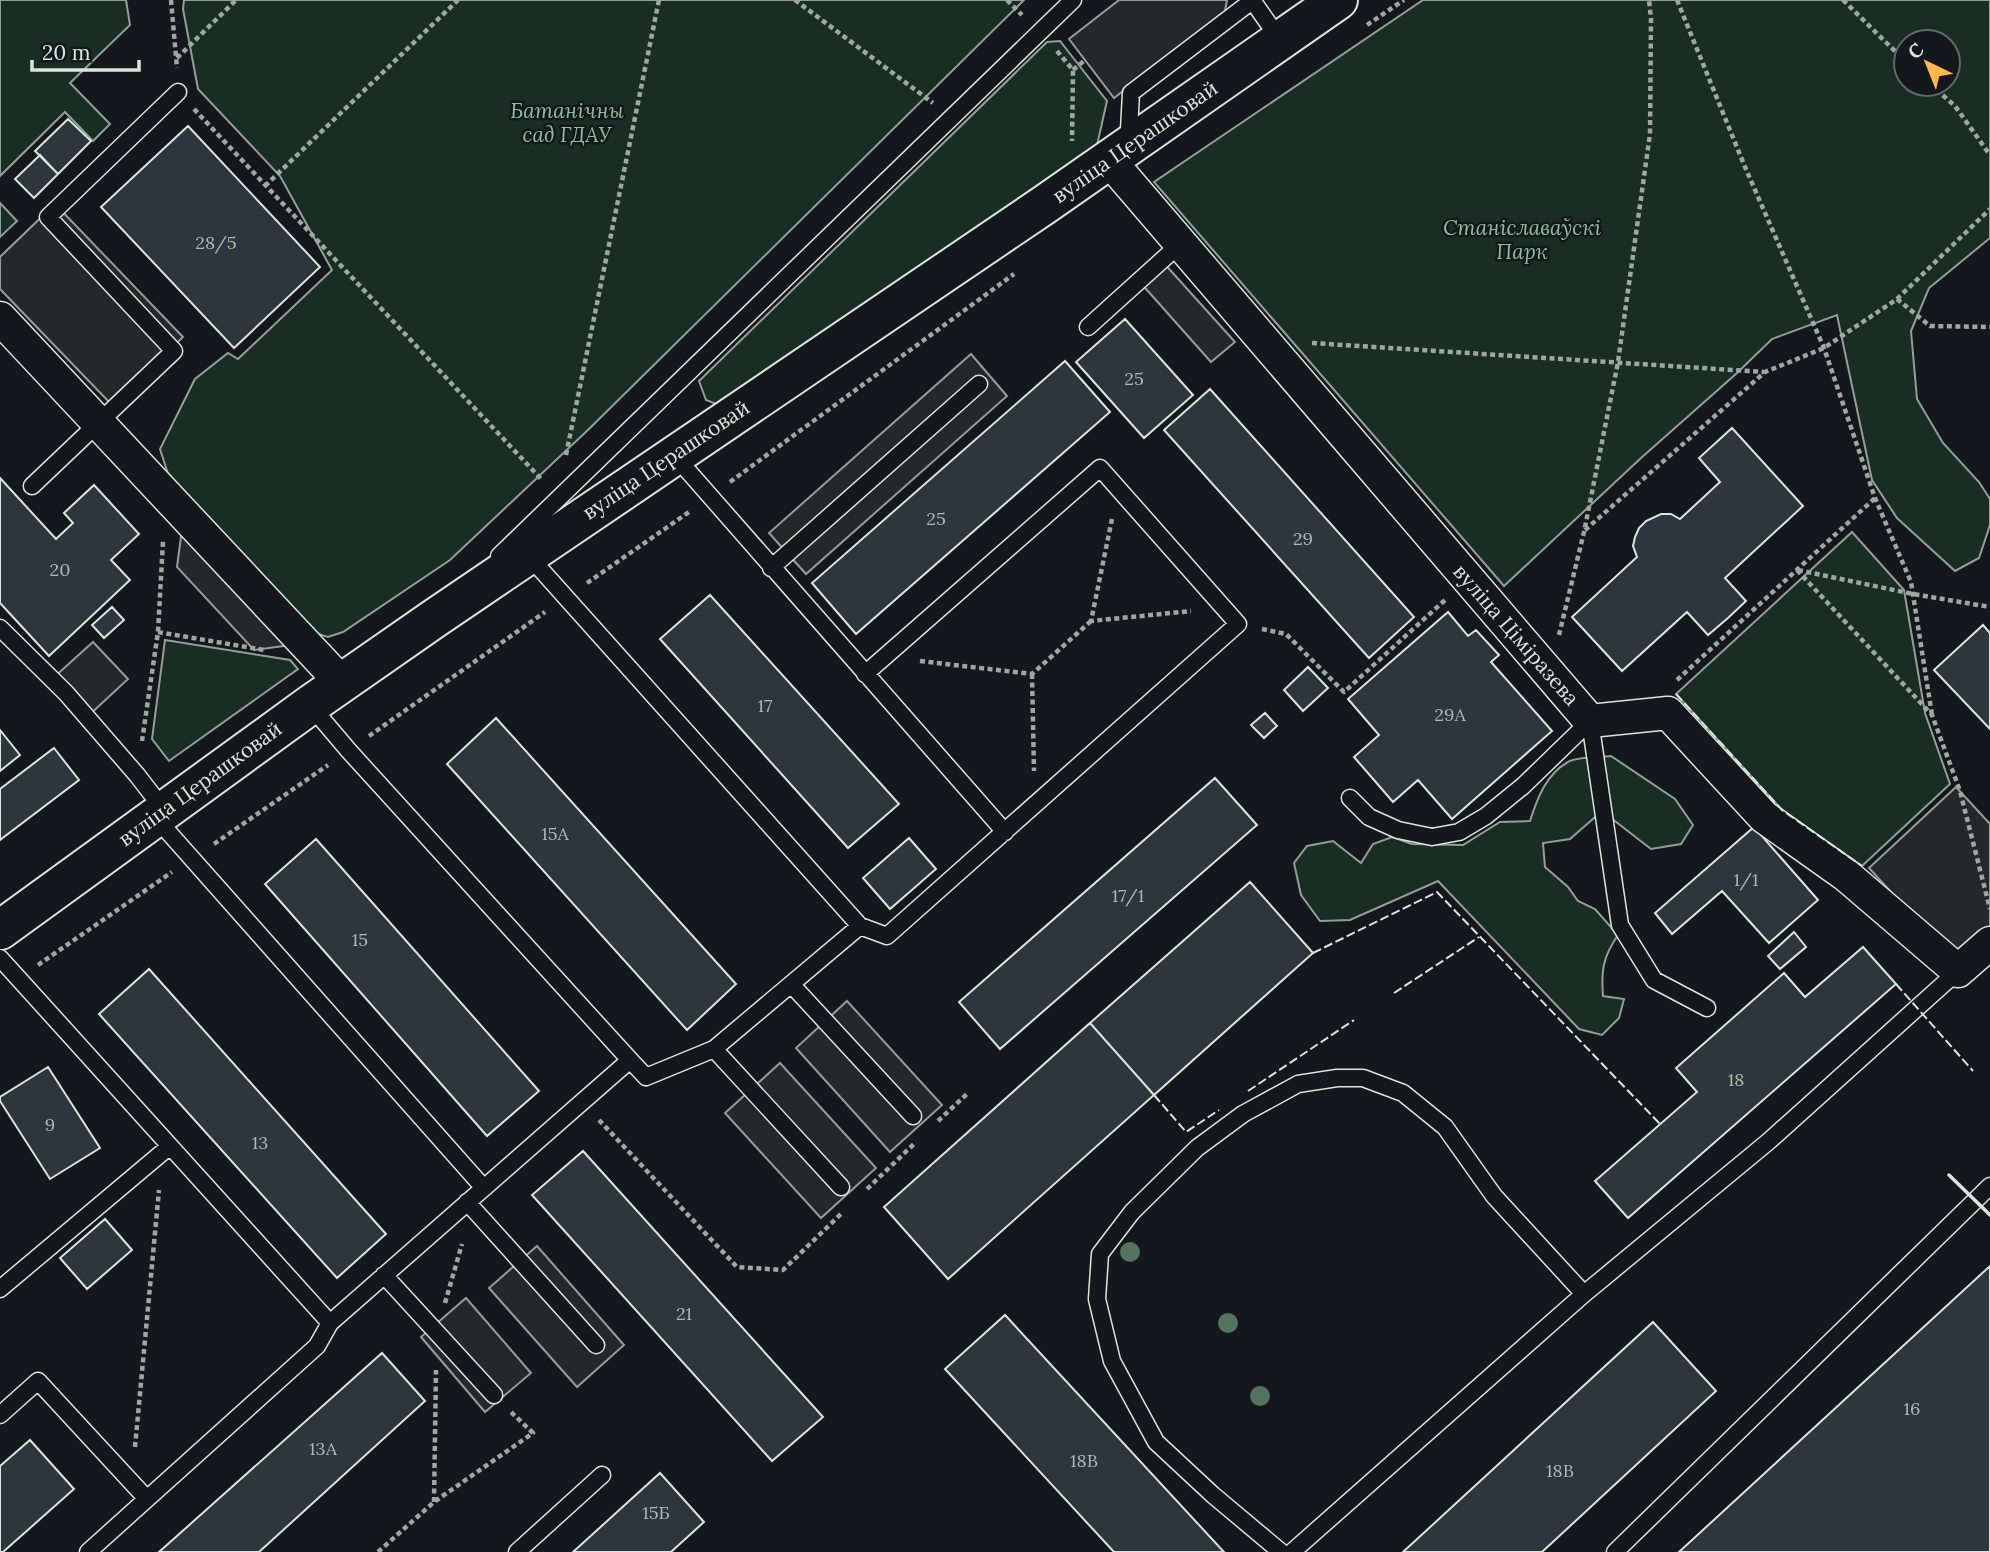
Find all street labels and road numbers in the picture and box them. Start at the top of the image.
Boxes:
street label: вуліца Церашковай [1047,74,1223,209]
street label: вуліца Церашковай [577,394,754,526]
street label: вуліца Ціміразева [1448,558,1585,711]
street label: вуліца Церашковай [113,715,287,852]

